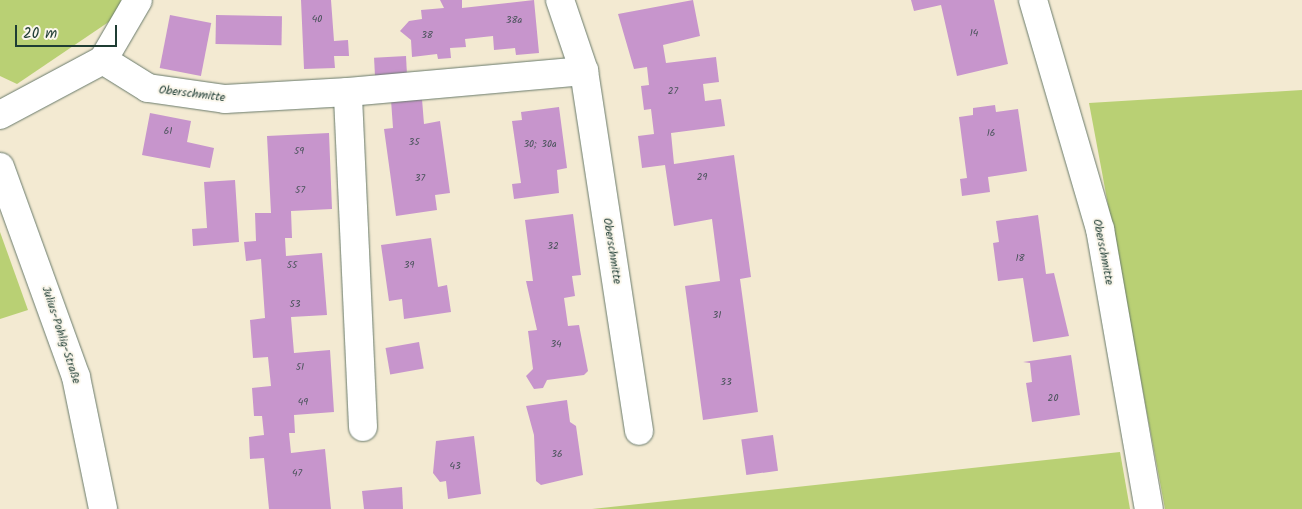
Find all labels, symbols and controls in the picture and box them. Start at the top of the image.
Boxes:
house number: 40 [312,14,322,26]
scale bar [18,15,120,47]
house number: 38a [506,15,522,27]
text: 20 m [23,22,57,46]
house number: 14 [970,28,978,40]
house number: 38 [421,30,433,42]
street label: Oberschmitte [158,83,226,105]
house number: 27 [668,86,678,98]
house number: 61 [164,126,172,138]
house number: 16 [987,128,995,140]
house number: 35 [408,137,420,149]
house number: 30; 30a [523,139,557,151]
house number: 59 [294,146,304,158]
house number: 29 [697,172,707,184]
house number: 37 [415,173,425,185]
house number: 57 [295,185,305,197]
street label: Oberschmitte [600,217,624,285]
street label: Oberschmitte [1090,218,1116,286]
house number: 32 [547,241,559,253]
house number: 18 [1015,253,1025,265]
house number: 55 [287,260,297,272]
house number: 39 [404,260,414,272]
street label: Julius-Pohlig-Straße [38,284,84,386]
house number: 53 [289,299,301,311]
house number: 31 [713,310,721,322]
house number: 34 [550,339,562,351]
house number: 51 [296,362,304,374]
house number: 33 [720,377,732,389]
house number: 20 [1048,393,1058,405]
house number: 49 [298,397,308,409]
house number: 36 [551,449,563,461]
house number: 43 [449,461,461,473]
house number: 47 [292,468,302,480]

